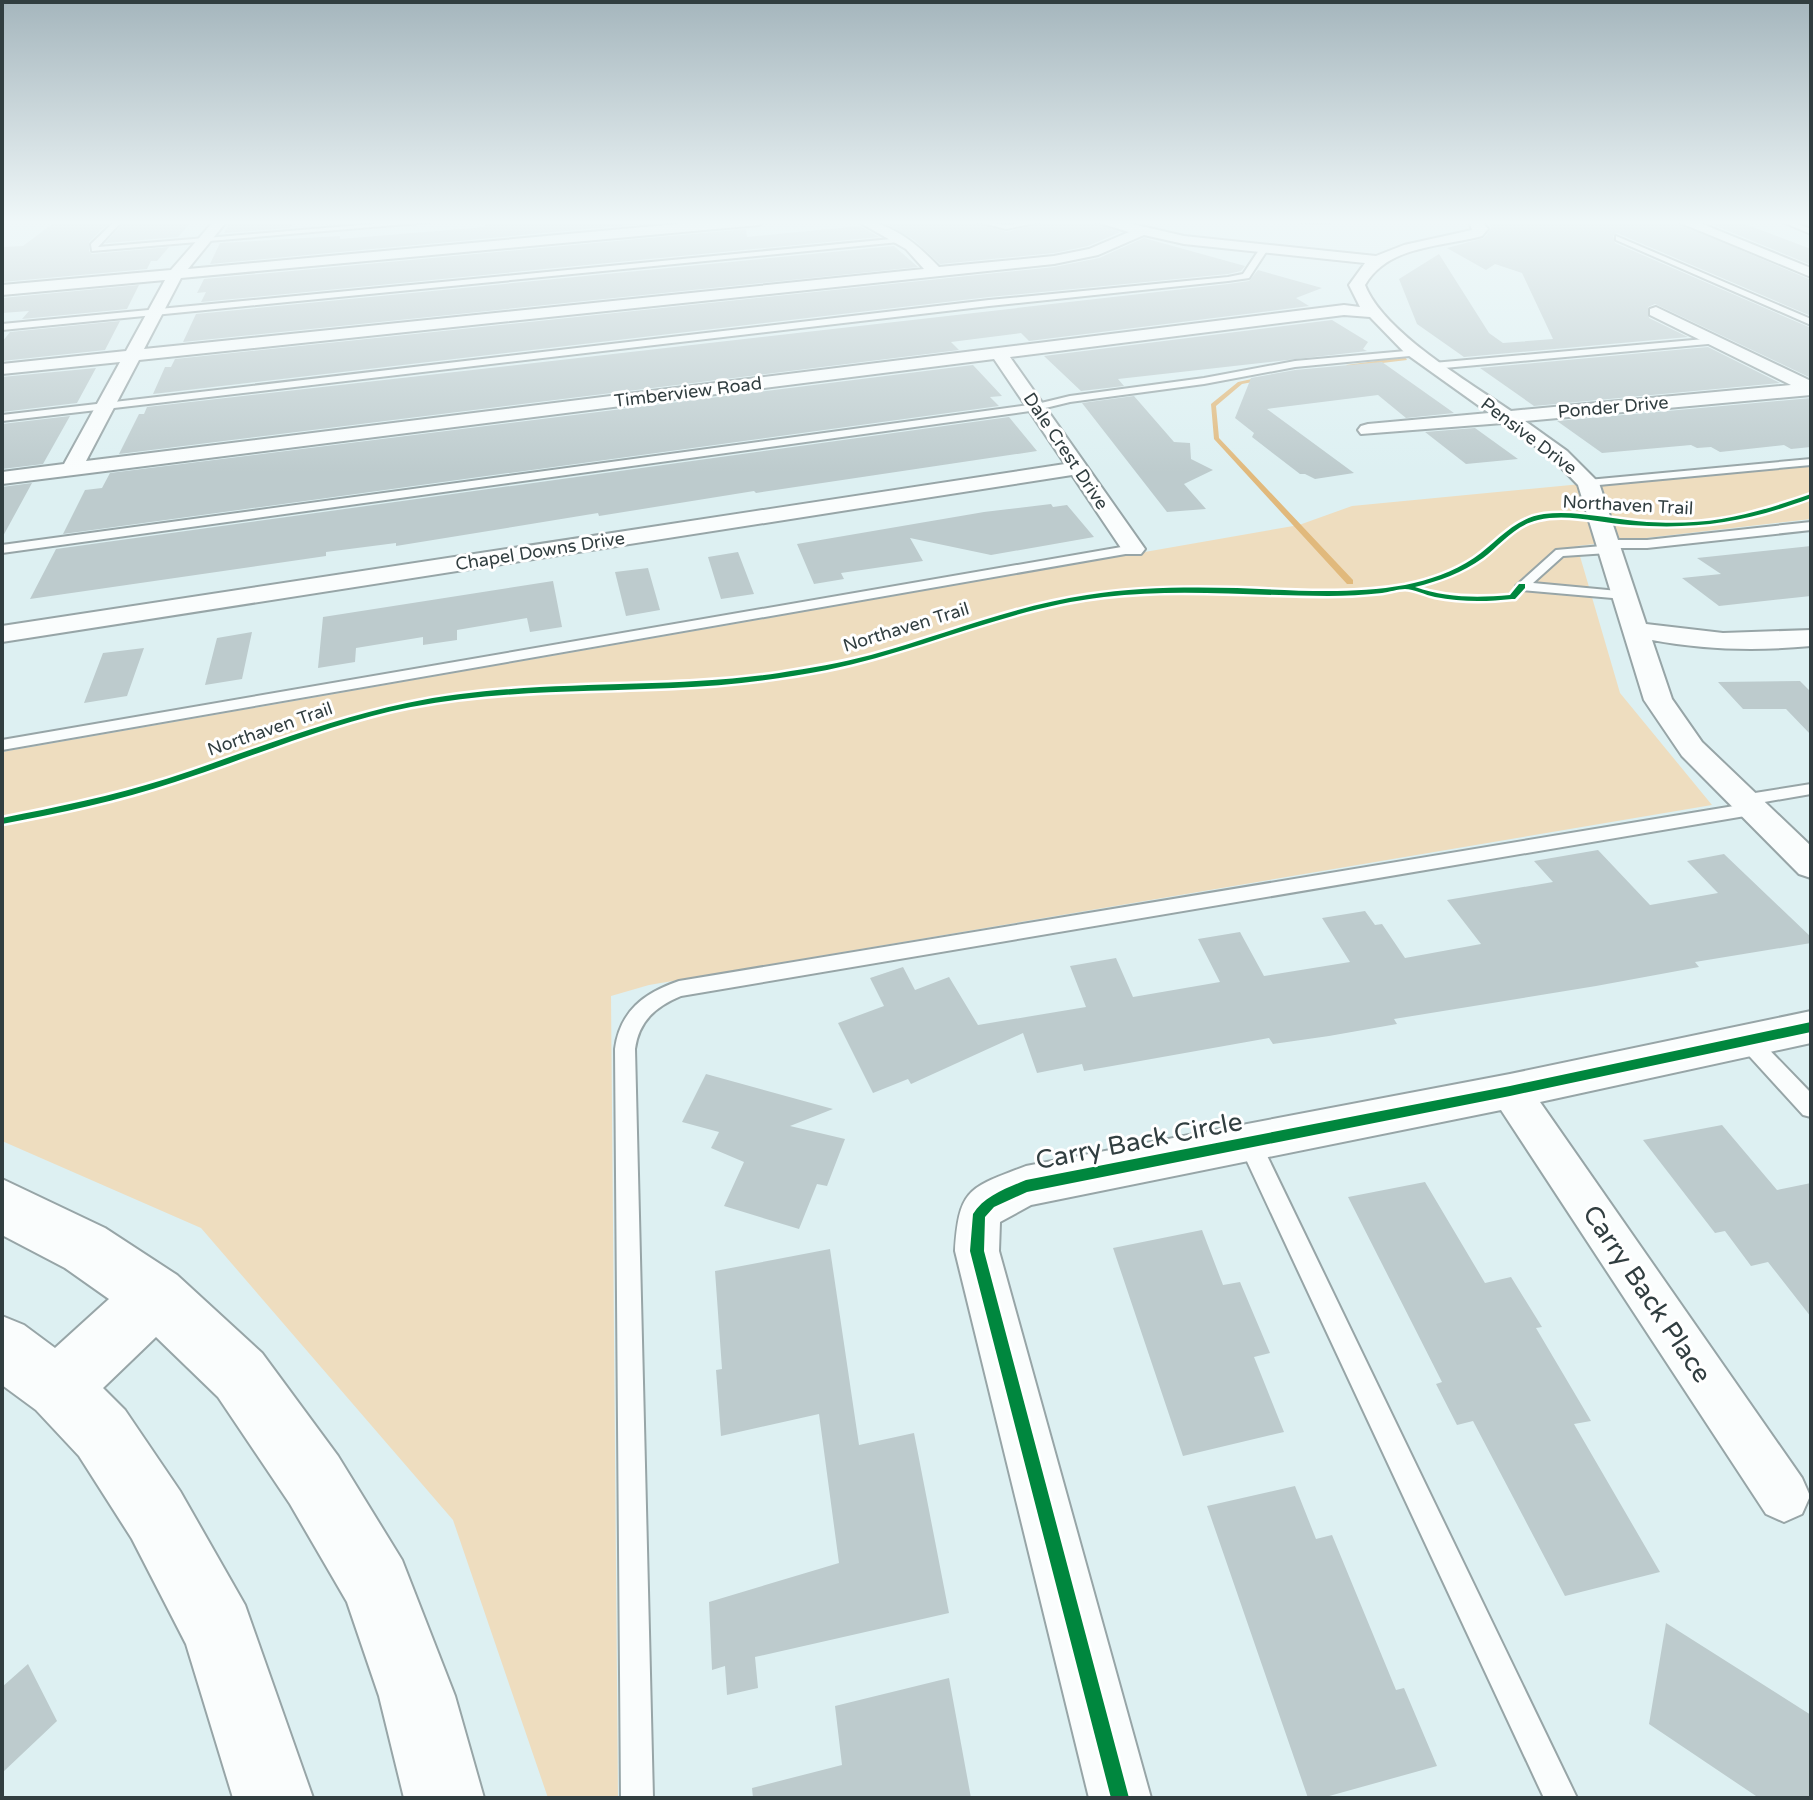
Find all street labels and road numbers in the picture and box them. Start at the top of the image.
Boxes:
street label: Timberview Road [613,372,763,412]
street label: Dale Crest Drive [1019,388,1113,514]
street label: Ponder Drive [1557,391,1669,423]
street label: Pensive Drive [1477,393,1581,479]
street label: Northaven Trail [1562,491,1694,519]
street label: Chapel Downs Drive [454,527,626,575]
street label: Northaven Trail [840,597,972,657]
street label: Northaven Trail [205,697,335,761]
street label: Carry Back Circle [1033,1106,1245,1176]
street label: Carry Back Place [1576,1199,1718,1389]

